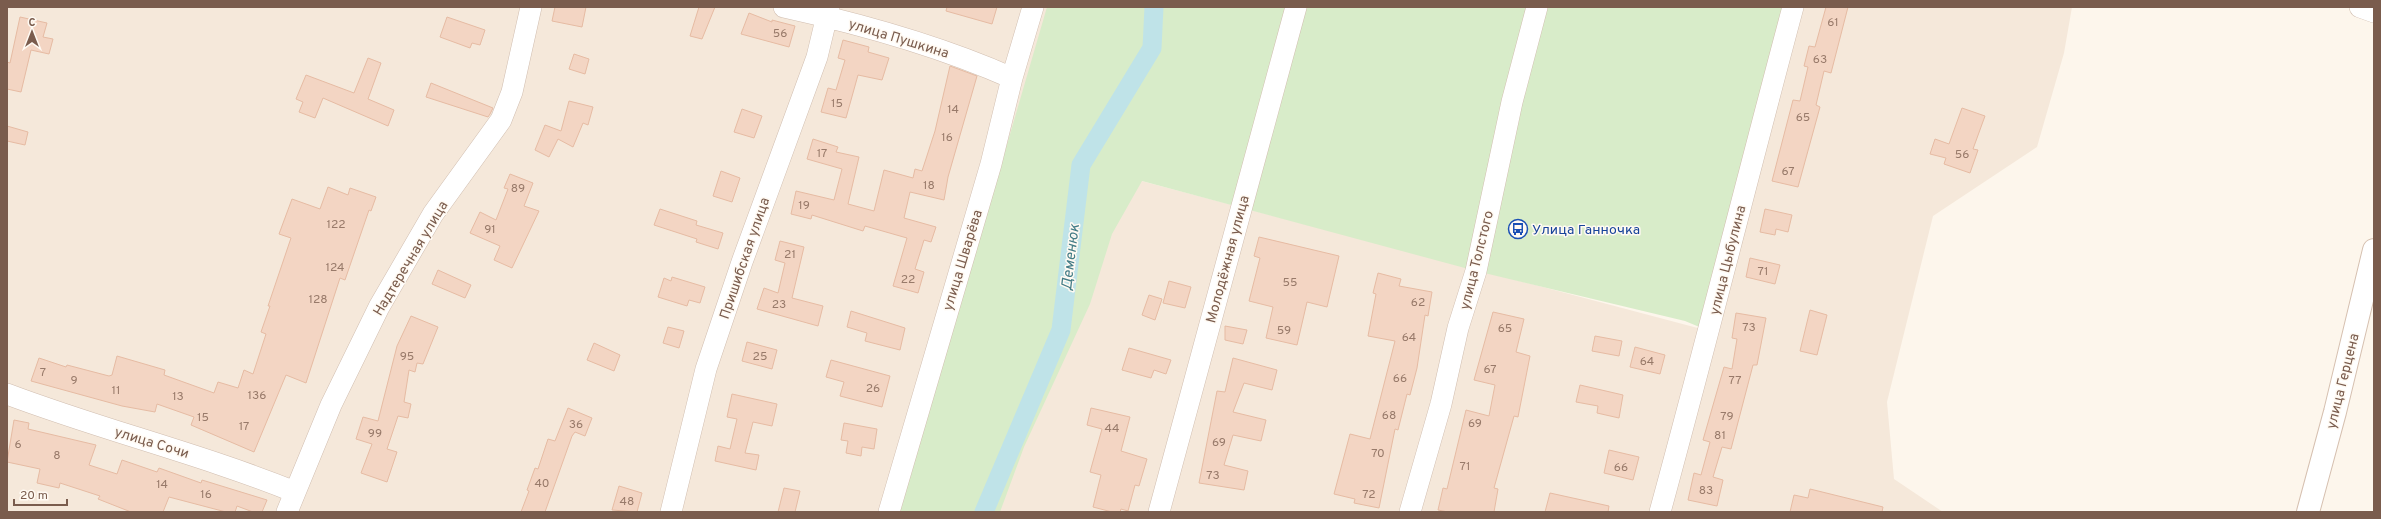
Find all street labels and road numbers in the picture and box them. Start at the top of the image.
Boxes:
street label: улица Пушкина [846,16,951,63]
street label: Молодёжная улица [1203,194,1254,325]
street label: Пришибская улица [717,195,774,322]
street label: Надтеречная улица [370,198,452,319]
street label: улица Цыбулина [1707,204,1750,317]
street label: улица Шварёва [940,208,987,313]
street label: улица Толстого [1457,209,1498,312]
street label: улица Герцена [2323,332,2364,431]
street label: улица Сочи [112,424,191,463]

